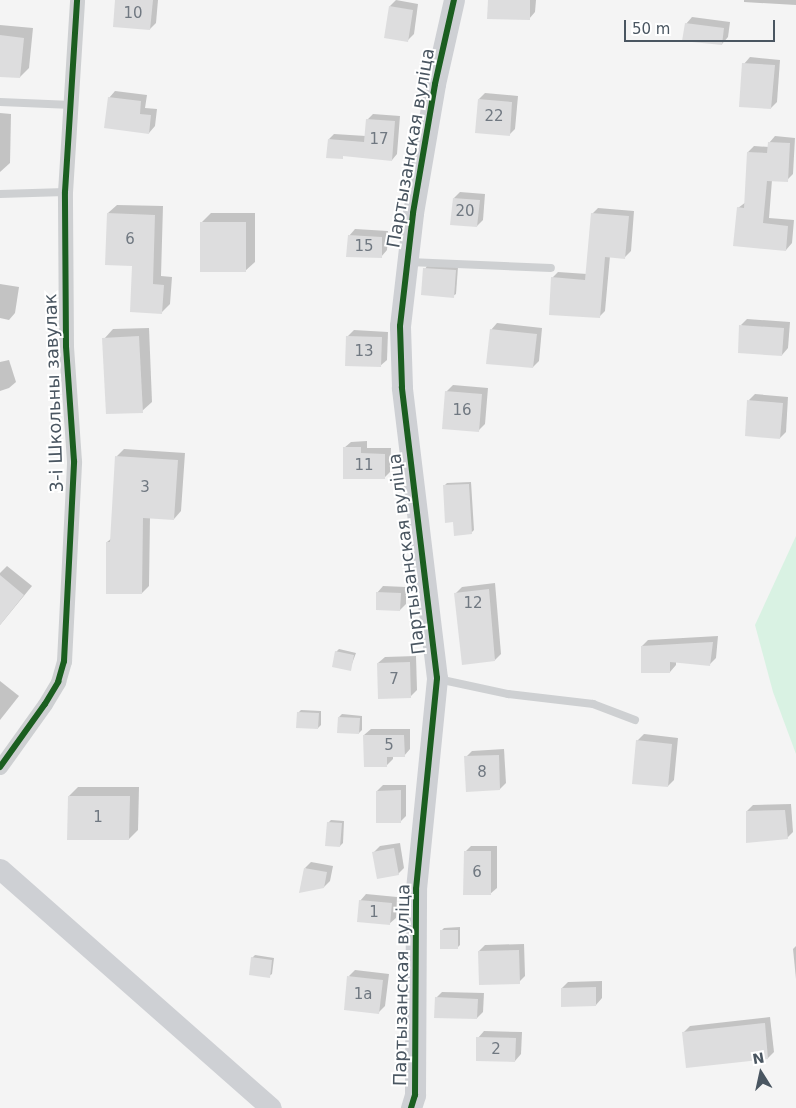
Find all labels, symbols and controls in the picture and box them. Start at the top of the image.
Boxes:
house number: 10 [123,5,143,23]
scale bar [626,10,777,42]
text: 50 m [632,20,670,38]
street label: Партызанская вуліца [383,46,439,250]
house number: 22 [484,108,504,126]
house number: 17 [369,131,389,149]
house number: 20 [455,203,475,221]
house number: 6 [125,231,135,249]
house number: 15 [354,238,374,256]
street label: 3-і Школьны завулак [40,293,68,493]
house number: 13 [354,343,374,361]
house number: 16 [452,402,472,420]
street label: Партызанская вуліца [384,452,430,656]
house number: 11 [354,457,374,475]
house number: 3 [140,479,150,497]
house number: 12 [463,595,483,613]
house number: 7 [389,671,399,689]
house number: 5 [384,737,394,755]
house number: 8 [477,764,487,782]
house number: 1 [93,809,103,827]
house number: 6 [472,864,482,882]
street label: Партызанская вуліца [389,884,415,1086]
house number: 1 [369,904,379,922]
house number: 1а [354,986,372,1004]
house number: 2 [491,1041,501,1059]
north arrow [736,1048,786,1098]
text: N [751,1049,766,1067]

